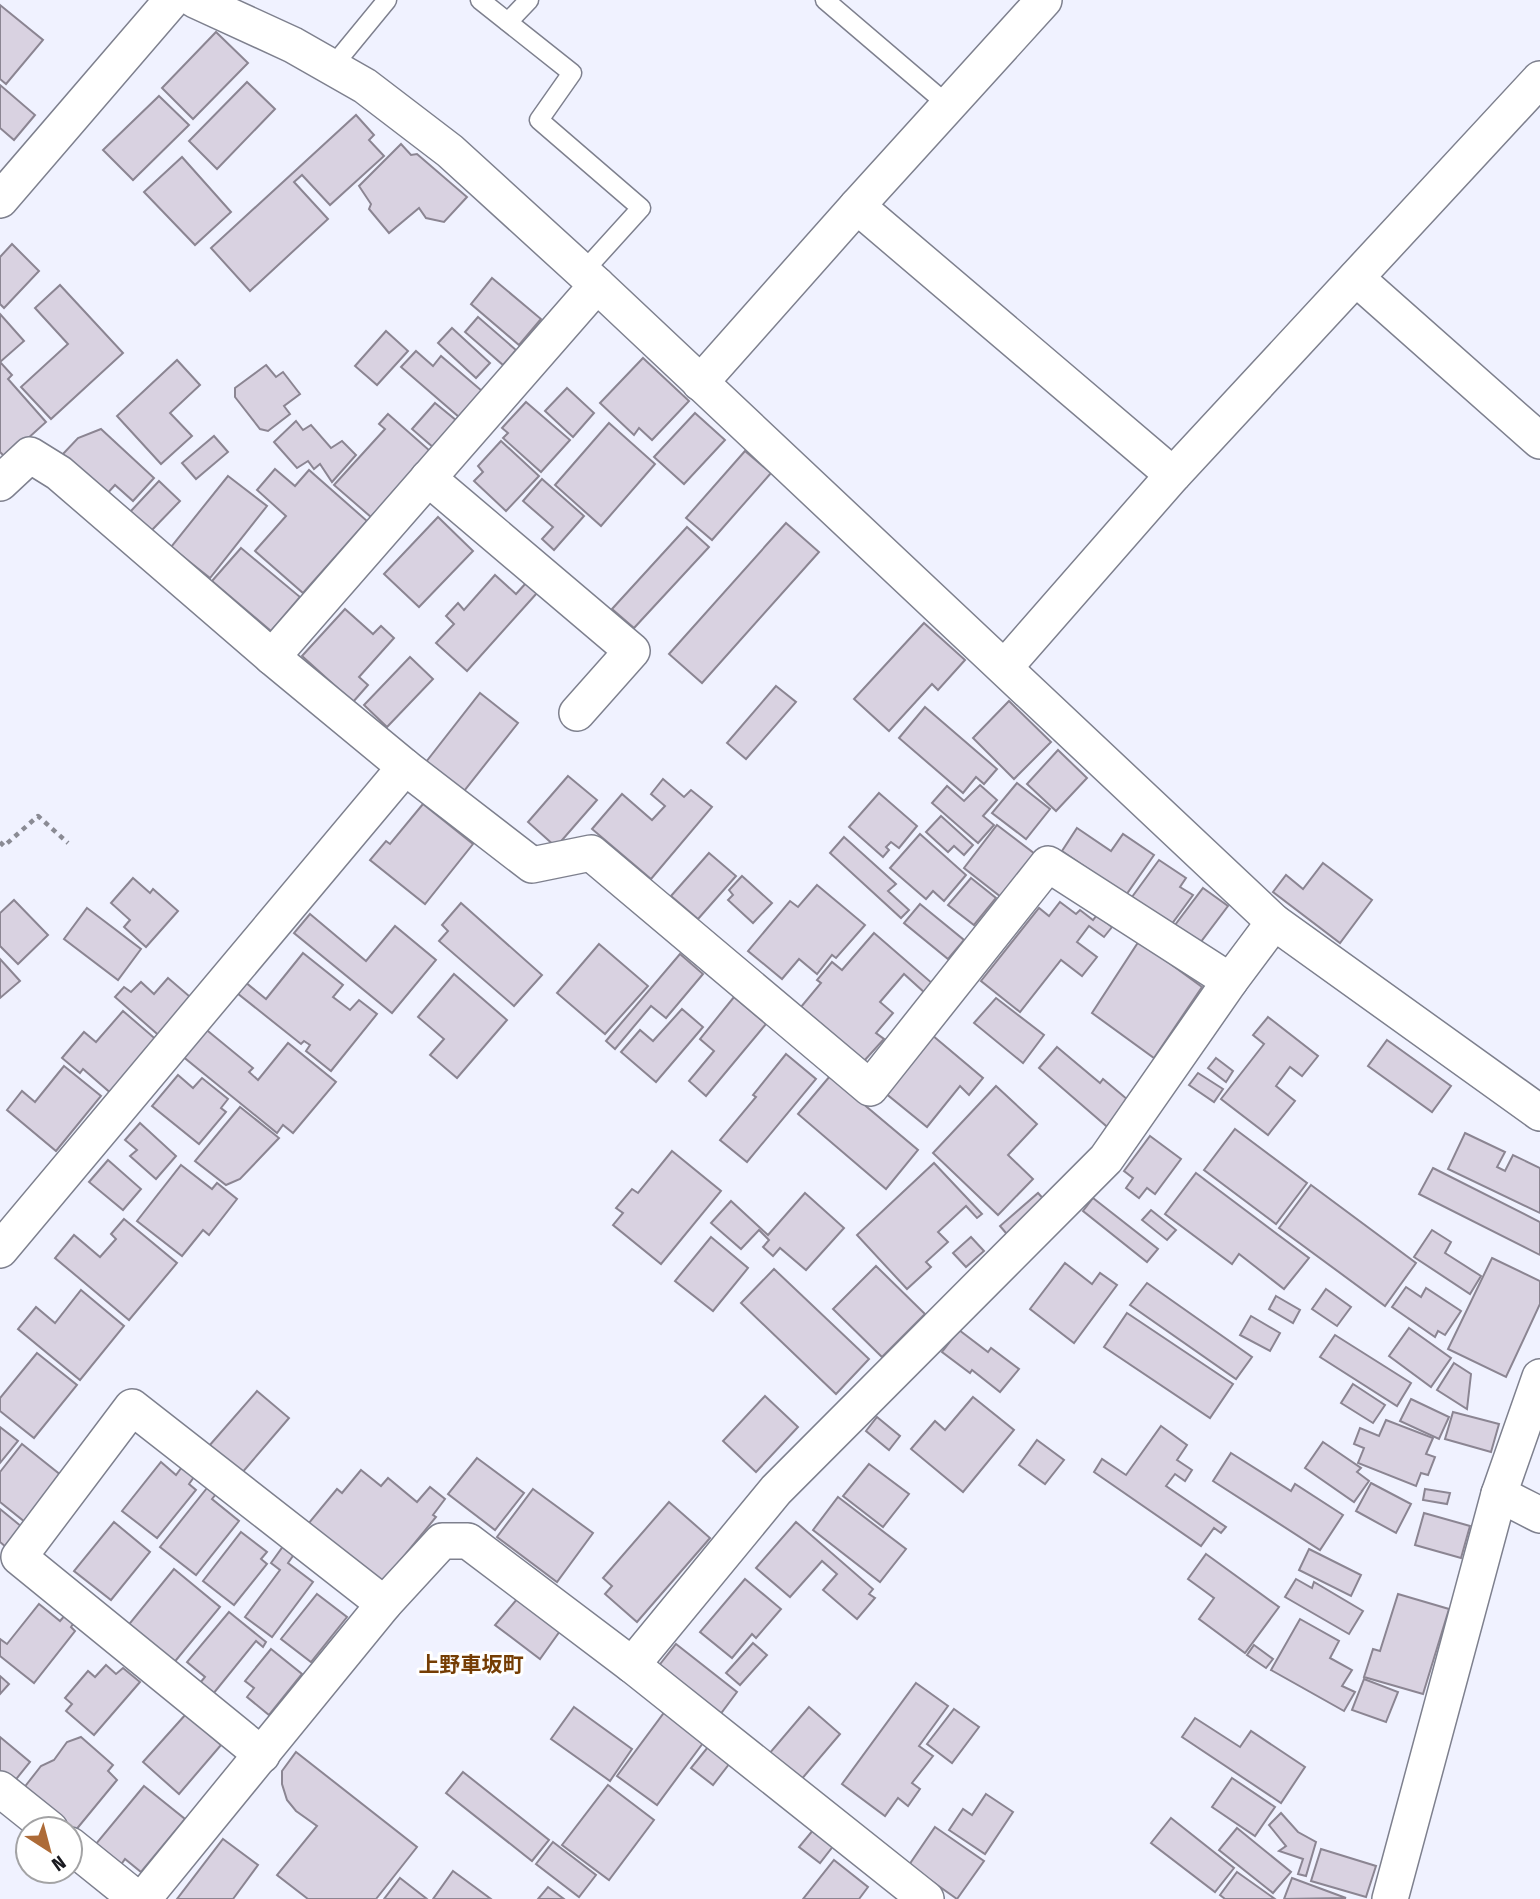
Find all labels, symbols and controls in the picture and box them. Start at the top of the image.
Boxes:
district label: 上野車坂町 [419,1652,524,1678]
north arrow [14,1815,84,1885]
text: N [47,1851,70,1876]

